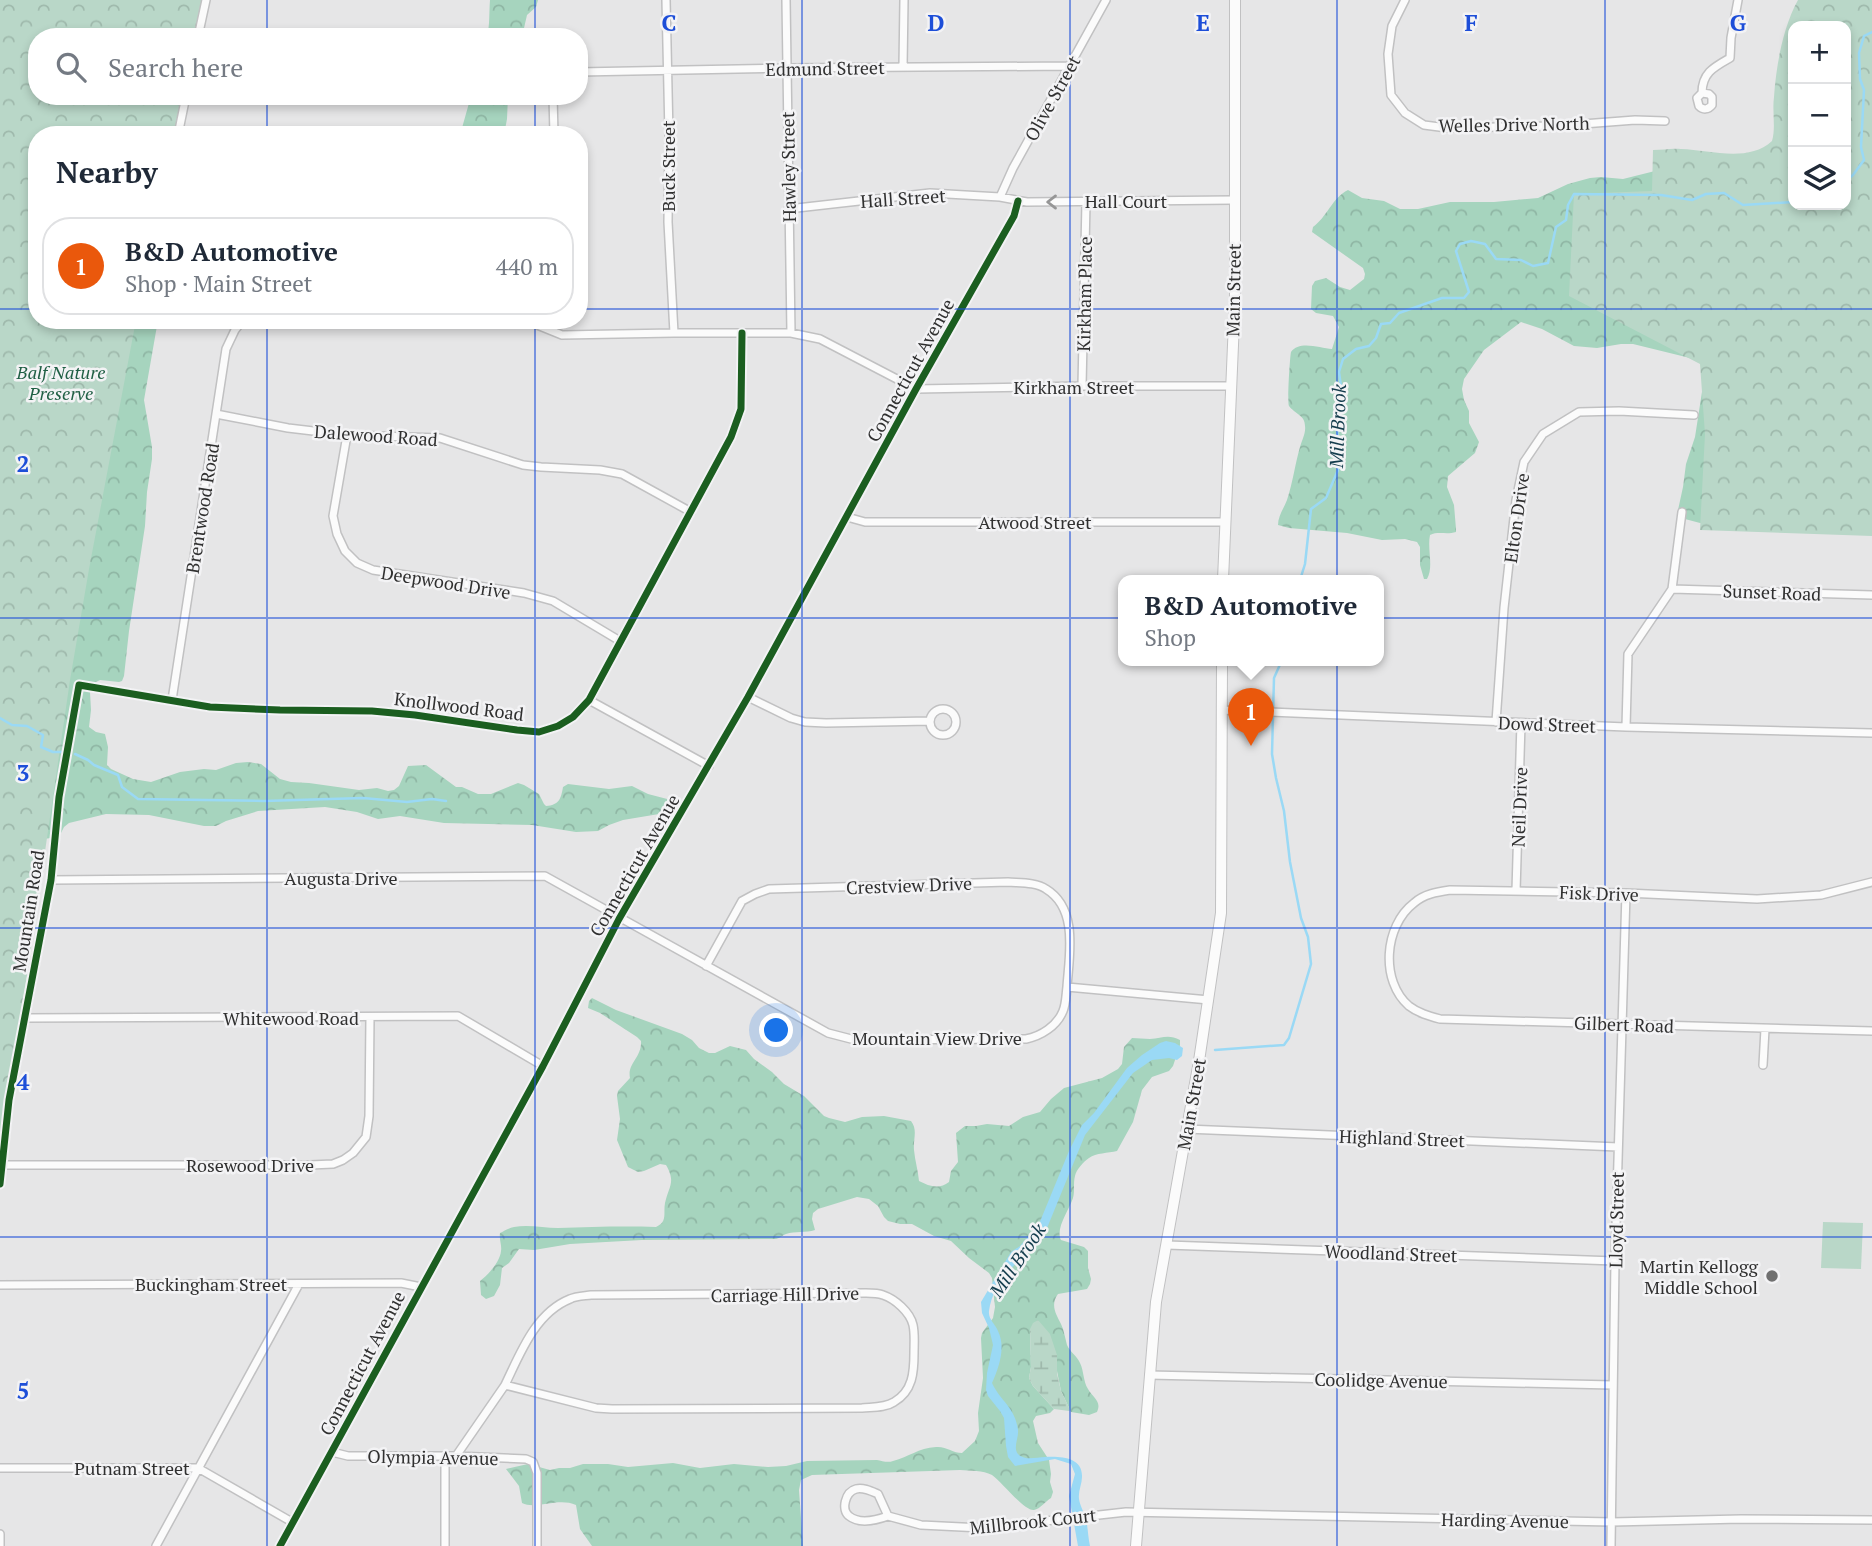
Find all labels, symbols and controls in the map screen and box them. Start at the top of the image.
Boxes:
text: C [662,7,677,38]
text: D [928,7,945,38]
text: E [1196,7,1210,38]
text: F [1464,7,1478,38]
text: G [1730,7,1747,38]
map controls [1788,21,1851,210]
button: + [1788,21,1851,84]
search box [28,28,588,105]
icon: search [52,48,90,86]
text: Search here [108,50,243,84]
street label: Olive Street [1019,51,1086,145]
street label: Edmund Street [765,55,885,81]
button: − [1788,84,1851,147]
street label: Hawley Street [775,111,801,223]
street label: Welles Drive North [1438,111,1590,137]
street label: Buck Street [656,120,680,212]
button: layers [1788,147,1851,210]
text: Nearby [56,152,158,192]
street label: Hall Street [860,183,947,213]
street label: Hall Court [1085,189,1168,213]
one-way arrow [1046,194,1057,210]
text: B&D Automotive [125,234,338,268]
street label: Kirkham Place [1071,236,1097,352]
street label: Main Street [1220,243,1246,337]
text: 1 [75,251,88,282]
text: 440 m [496,251,558,282]
text: Shop · Main Street [125,268,312,299]
street label: Connecticut Avenue [861,294,959,446]
park label: Balf Nature Preserve [16,360,105,405]
street label: Kirkham Street [1014,375,1135,399]
water label: Mill Brook [1323,383,1351,469]
street label: Dalewood Road [314,419,438,451]
street label: Brentwood Road [180,441,224,575]
text: 2 [17,448,30,479]
street label: Elton Drive [1498,472,1534,564]
street label: Atwood Street [978,510,1092,534]
street label: Deepwood Drive [379,560,513,604]
popup [1118,575,1384,666]
street label: Sunset Road [1722,578,1822,606]
text: B&D Automotive [1145,588,1357,622]
text: Shop [1145,622,1196,653]
street label: Knollwood Road [393,686,525,726]
pin: 1 [1228,688,1274,746]
street label: Dowd Street [1498,710,1597,738]
text: 3 [17,757,30,788]
street label: Neil Drive [1506,766,1532,848]
street label: Connecticut Avenue [584,790,684,940]
street label: Mountain Road [7,848,49,974]
street label: Augusta Drive [284,866,398,890]
street label: Crestview Drive [846,871,972,899]
street label: Fisk Drive [1559,880,1639,906]
street label: Whitewood Road [223,1006,359,1030]
street label: Gilbert Road [1574,1010,1674,1038]
your location [759,1013,793,1047]
street label: Mountain View Drive [852,1026,1022,1050]
street label: Main Street [1171,1056,1211,1152]
text: 4 [17,1066,30,1097]
street label: Highland Street [1339,1124,1466,1152]
street label: Rosewood Drive [186,1153,314,1177]
street label: Lloyd Street [1603,1171,1629,1268]
water label: Mill Brook [983,1217,1051,1303]
street label: Woodland Street [1324,1239,1458,1267]
place label: Martin Kellogg Middle School [1640,1254,1759,1299]
marker: Martin Kellogg Middle School [1764,1268,1780,1284]
street label: Buckingham Street [135,1272,287,1296]
street label: Carriage Hill Drive [711,1281,859,1307]
street label: Connecticut Avenue [314,1287,410,1439]
street label: Coolidge Avenue [1314,1367,1448,1393]
text: 5 [17,1375,30,1406]
street label: Olympia Avenue [367,1444,499,1470]
street label: Putnam Street [74,1456,190,1480]
street label: Millbrook Court [969,1502,1098,1540]
street label: Harding Avenue [1441,1507,1569,1533]

